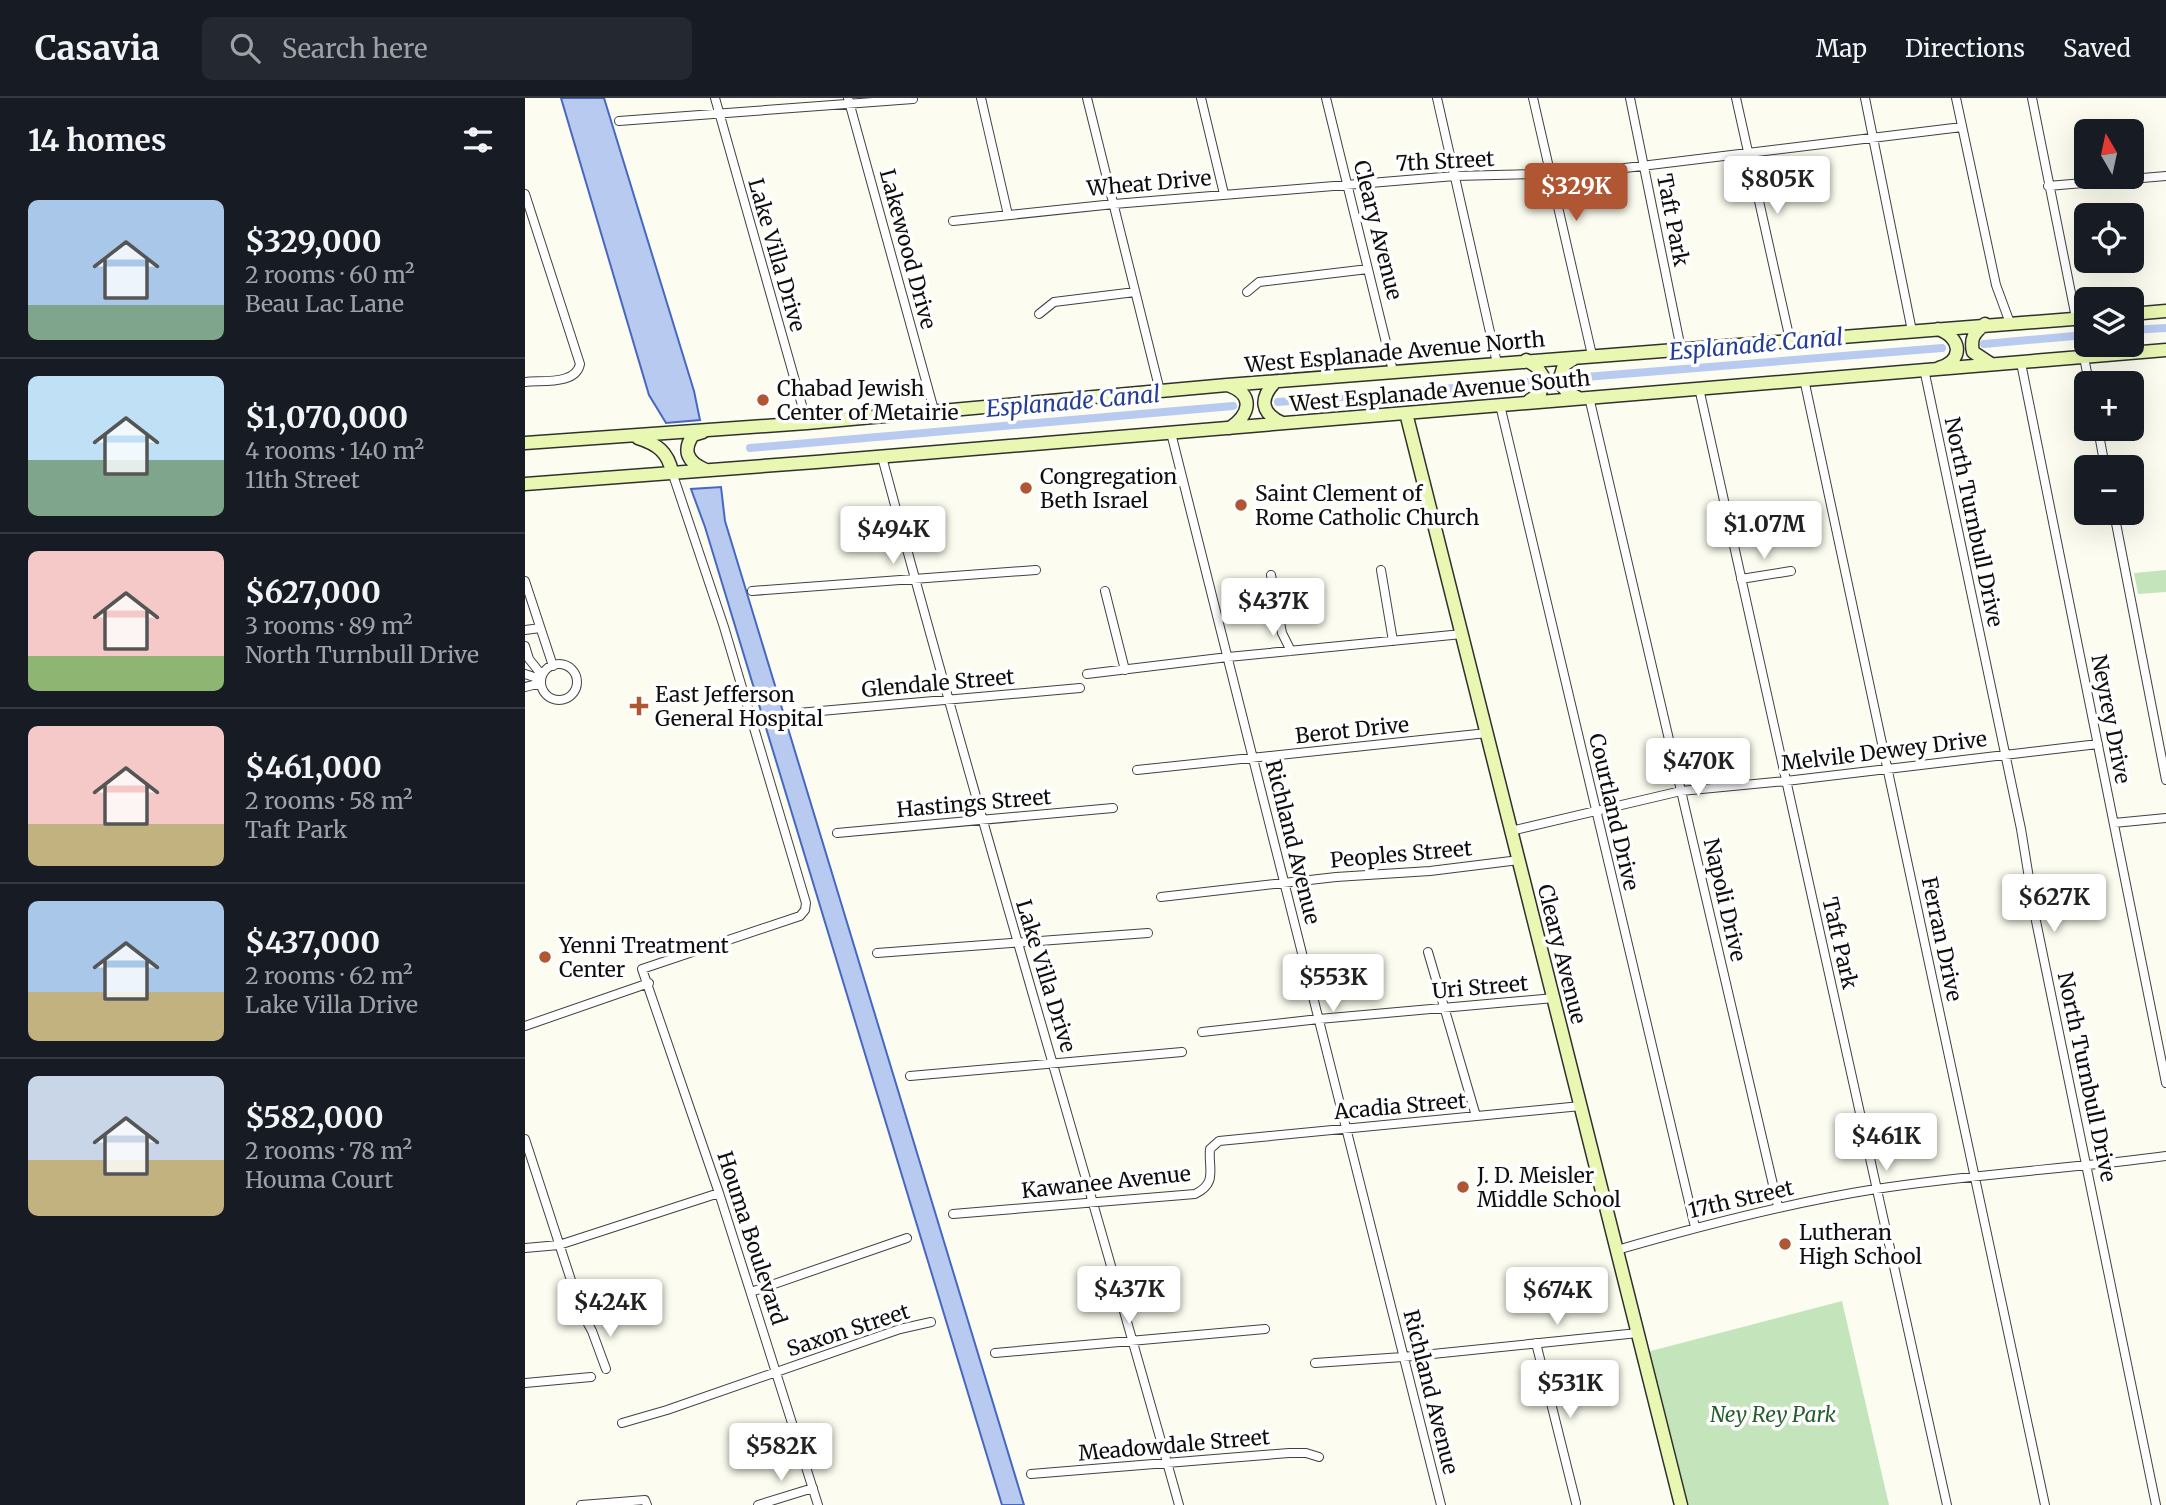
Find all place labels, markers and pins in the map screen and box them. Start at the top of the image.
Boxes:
pin: $805K [1728,156,1826,216]
pin: $329K [1527,164,1625,223]
place label: Chabad Jewish Center of Metairie [777,375,958,426]
marker: Chabad Jewish Center of Metairie [755,392,771,408]
place label: Congregation Beth Israel [1040,463,1177,514]
marker: Congregation Beth Israel [1018,480,1034,496]
place label: Saint Clement of Rome Catholic Church [1255,480,1479,531]
marker: Saint Clement of Rome Catholic Church [1233,497,1249,513]
pin: $1.07M [1707,502,1821,561]
pin: $494K [844,506,942,566]
pin: $437K [1224,578,1322,638]
place label: East Jefferson General Hospital [655,681,824,732]
marker: East Jefferson General Hospital [629,696,649,716]
pin: $470K [1649,738,1747,798]
pin: $627K [2005,874,2103,934]
place label: Yenni Treatment Center [558,932,729,983]
marker: Yenni Treatment Center [537,949,553,965]
pin: $553K [1284,954,1382,1014]
pin: $461K [1837,1114,1935,1173]
place label: J. D. Meisler Middle School [1476,1162,1621,1213]
marker: J. D. Meisler Middle School [1455,1179,1471,1195]
place label: Lutheran High School [1799,1219,1922,1270]
marker: Lutheran High School [1777,1236,1793,1252]
pin: $437K [1080,1266,1178,1326]
pin: $674K [1508,1268,1606,1327]
pin: $424K [561,1280,659,1339]
pin: $531K [1521,1360,1619,1420]
pin: $582K [732,1424,830,1483]

